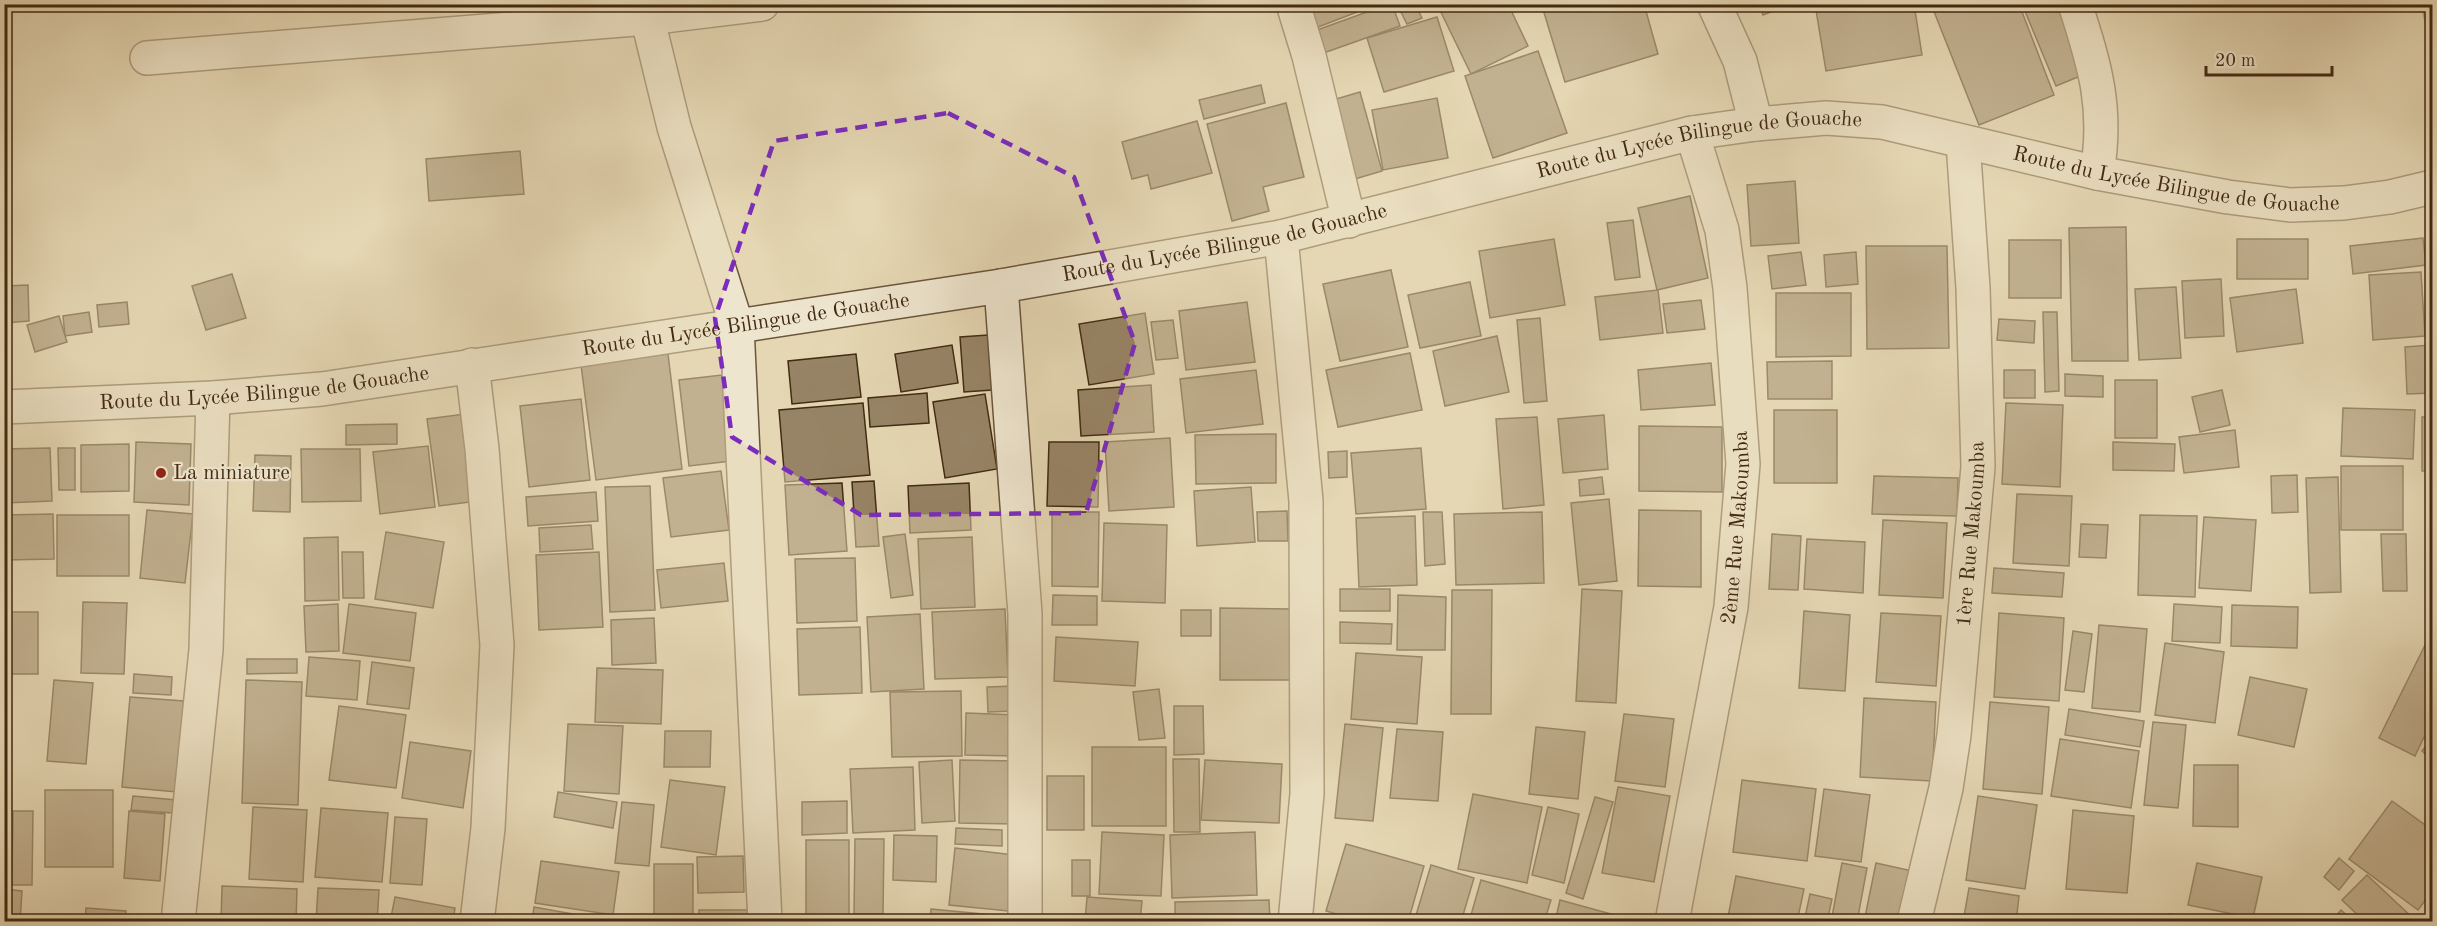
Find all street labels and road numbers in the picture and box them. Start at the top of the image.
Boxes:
street label: Route du Lycée Bilingue de Gouache [1534,107,1863,182]
street label: Route du Lycée Bilingue de Gouache [2011,143,2340,216]
street label: Route du Lycée Bilingue de Gouache [1060,200,1389,286]
street label: Route du Lycée Bilingue de Gouache [580,290,911,360]
street label: Route du Lycée Bilingue de Gouache [99,362,430,413]
street label: 2ème Rue Makoumba [1717,430,1754,626]
street label: 1ère Rue Makoumba [1953,441,1989,628]

